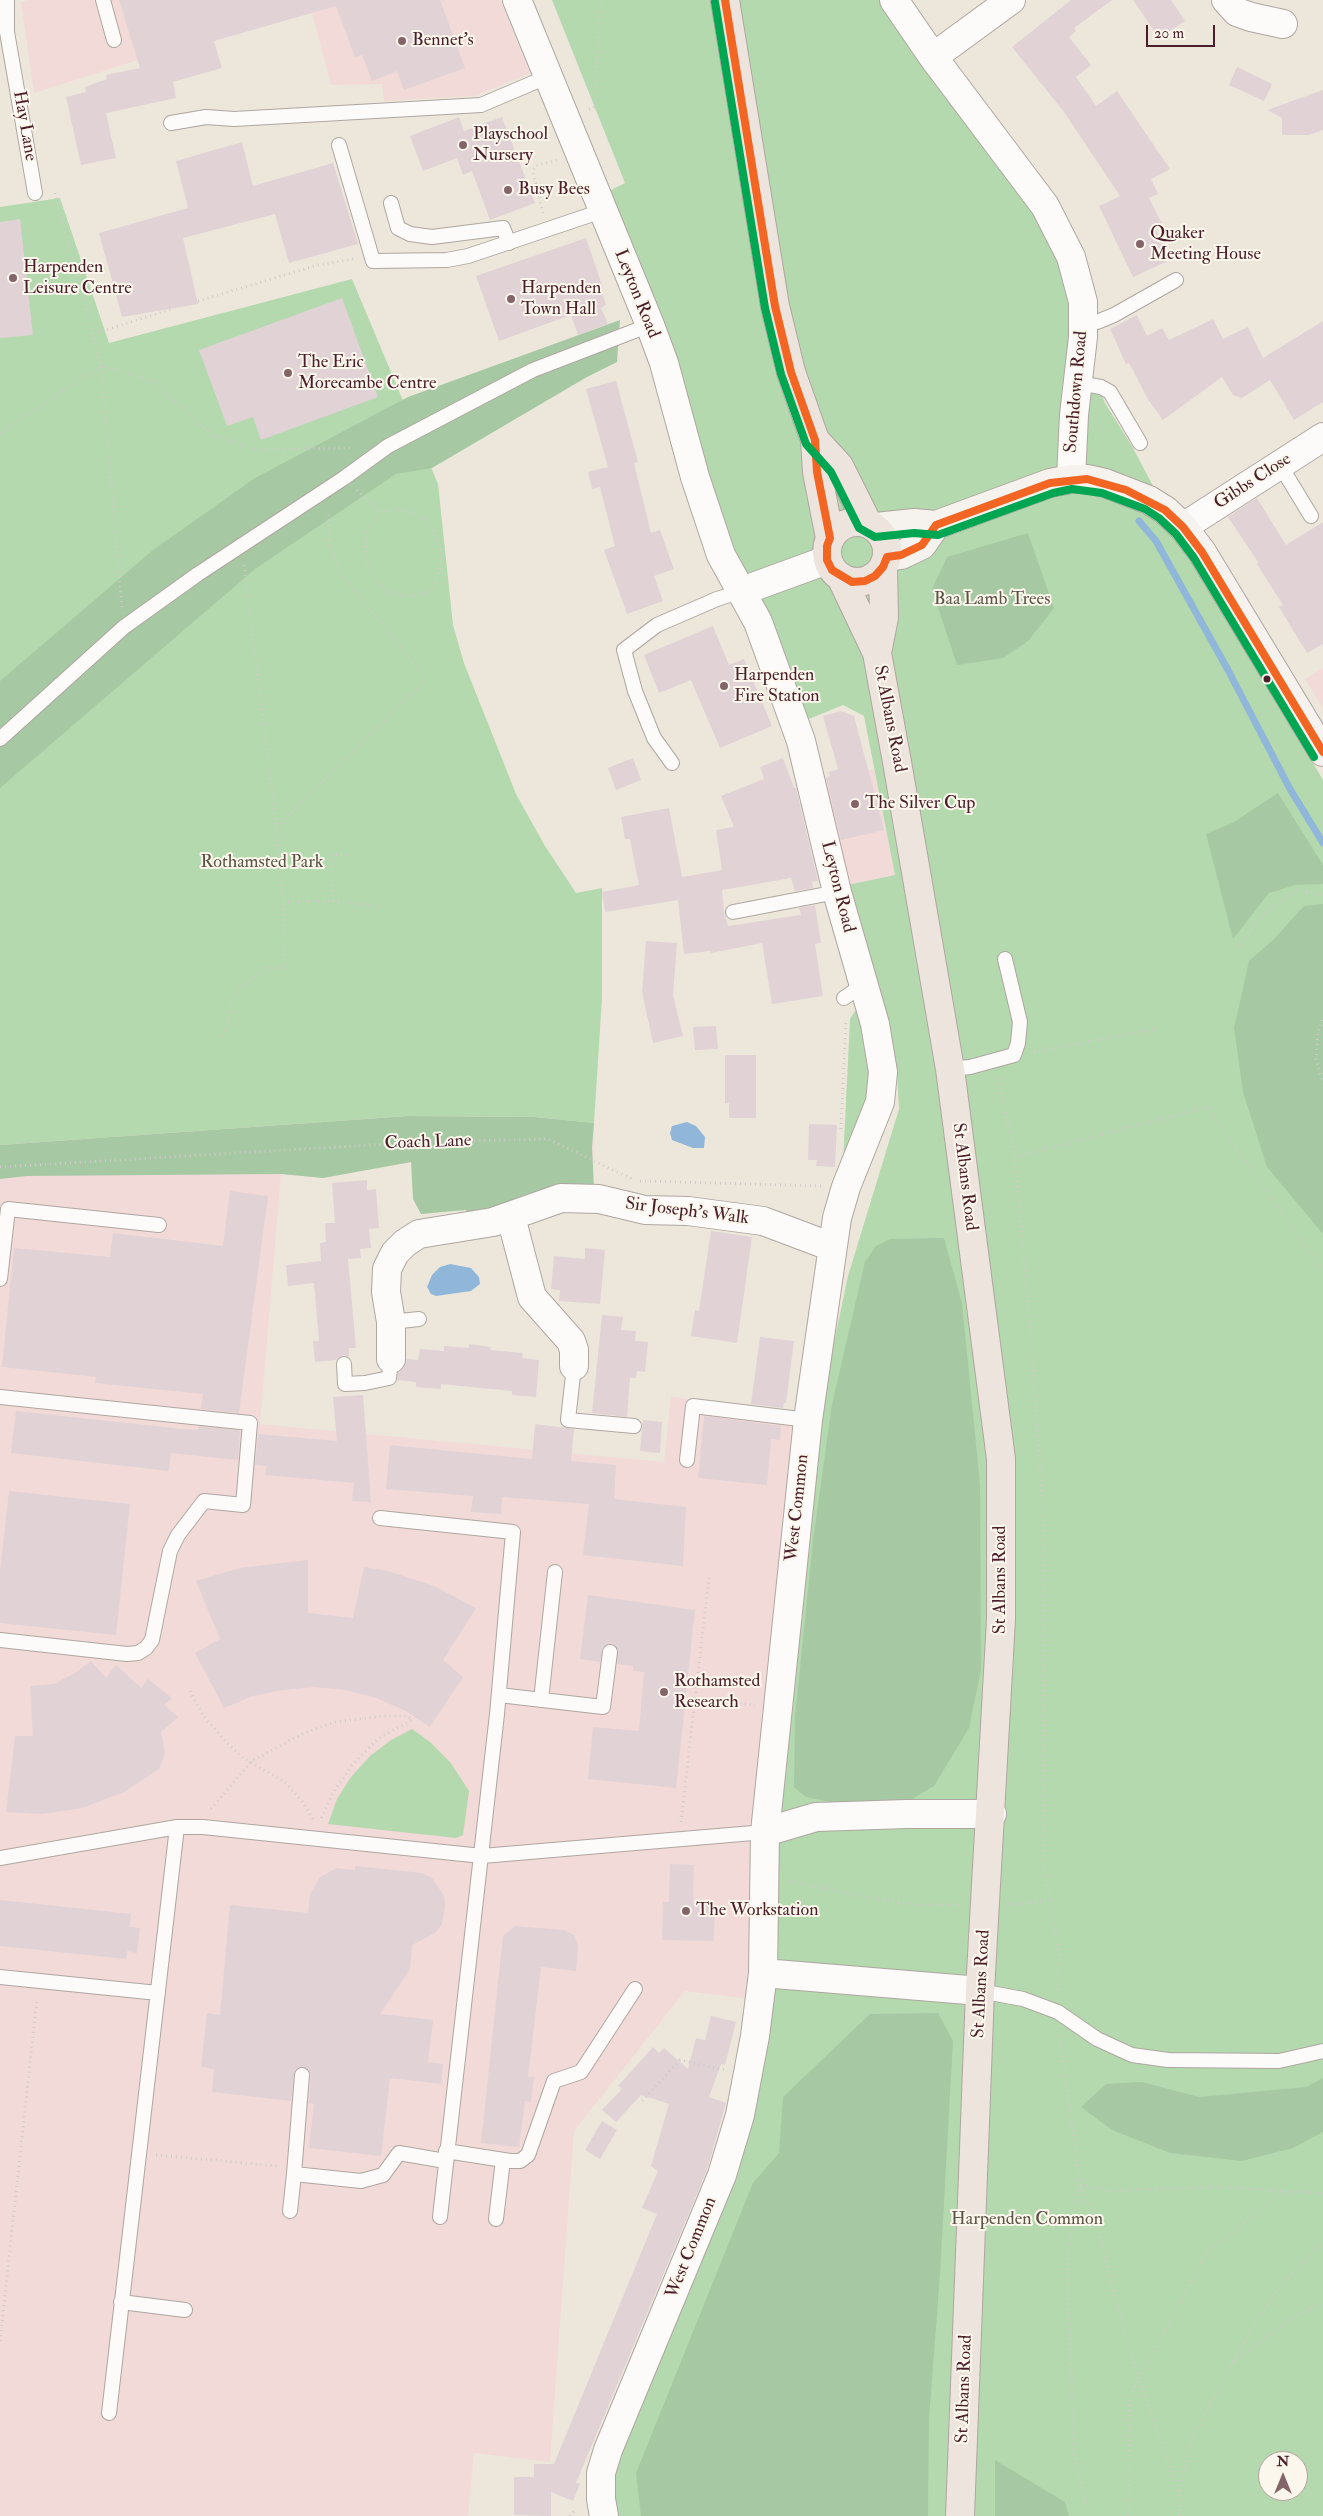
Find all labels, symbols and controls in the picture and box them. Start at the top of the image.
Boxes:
scale bar [1148,15,1217,47]
text: 20 m [1154,24,1184,43]
place label: Bennet's [412,30,474,52]
marker: Bennet's [396,35,408,47]
street label: Hay Lane [7,89,41,163]
place label: Playschool Nursery [473,124,548,166]
marker: Playschool Nursery [457,139,469,151]
place label: Busy Bees [518,179,590,201]
marker: Busy Bees [502,184,514,196]
place label: Quaker Meeting House [1150,223,1261,266]
marker: Quaker Meeting House [1134,238,1146,250]
street label: Leyton Road [608,247,664,341]
place label: Harpenden Leisure Centre [23,257,132,300]
marker: Harpenden Leisure Centre [7,272,19,284]
place label: Harpenden Town Hall [521,278,601,320]
marker: Harpenden Town Hall [505,293,517,305]
street label: Southdown Road [1061,330,1093,454]
place label: The Eric Morecambe Centre [298,352,436,394]
marker: The Eric Morecambe Centre [282,367,294,379]
street label: Gibbs Close [1210,449,1296,515]
park label: Baa Lamb Trees [934,589,1050,611]
street label: St Albans Road [868,664,910,774]
place label: Harpenden Fire Station [734,665,820,708]
unlabelled marker [1262,674,1272,684]
marker: Harpenden Fire Station [718,680,730,692]
place label: The Silver Cup [865,793,975,815]
marker: The Silver Cup [849,798,861,810]
street label: Leyton Road [815,839,859,935]
park label: Rothamsted Park [201,852,323,874]
street label: St Albans Road [947,1122,981,1232]
street label: Coach Lane [384,1131,472,1155]
street label: Sir Joseph's Walk [624,1194,750,1230]
street label: West Common [782,1453,814,1563]
street label: St Albans Road [990,1526,1012,1634]
place label: Rothamsted Research [674,1671,760,1714]
marker: Rothamsted Research [658,1686,670,1698]
place label: The Workstation [696,1900,818,1922]
marker: The Workstation [680,1905,692,1917]
street label: St Albans Road [968,1929,996,2039]
street label: West Common [662,2194,722,2302]
park label: Harpenden Common [951,2209,1103,2231]
street label: St Albans Road [952,2334,978,2444]
north arrow [1258,2451,1308,2501]
text: N [1277,2453,1289,2470]

